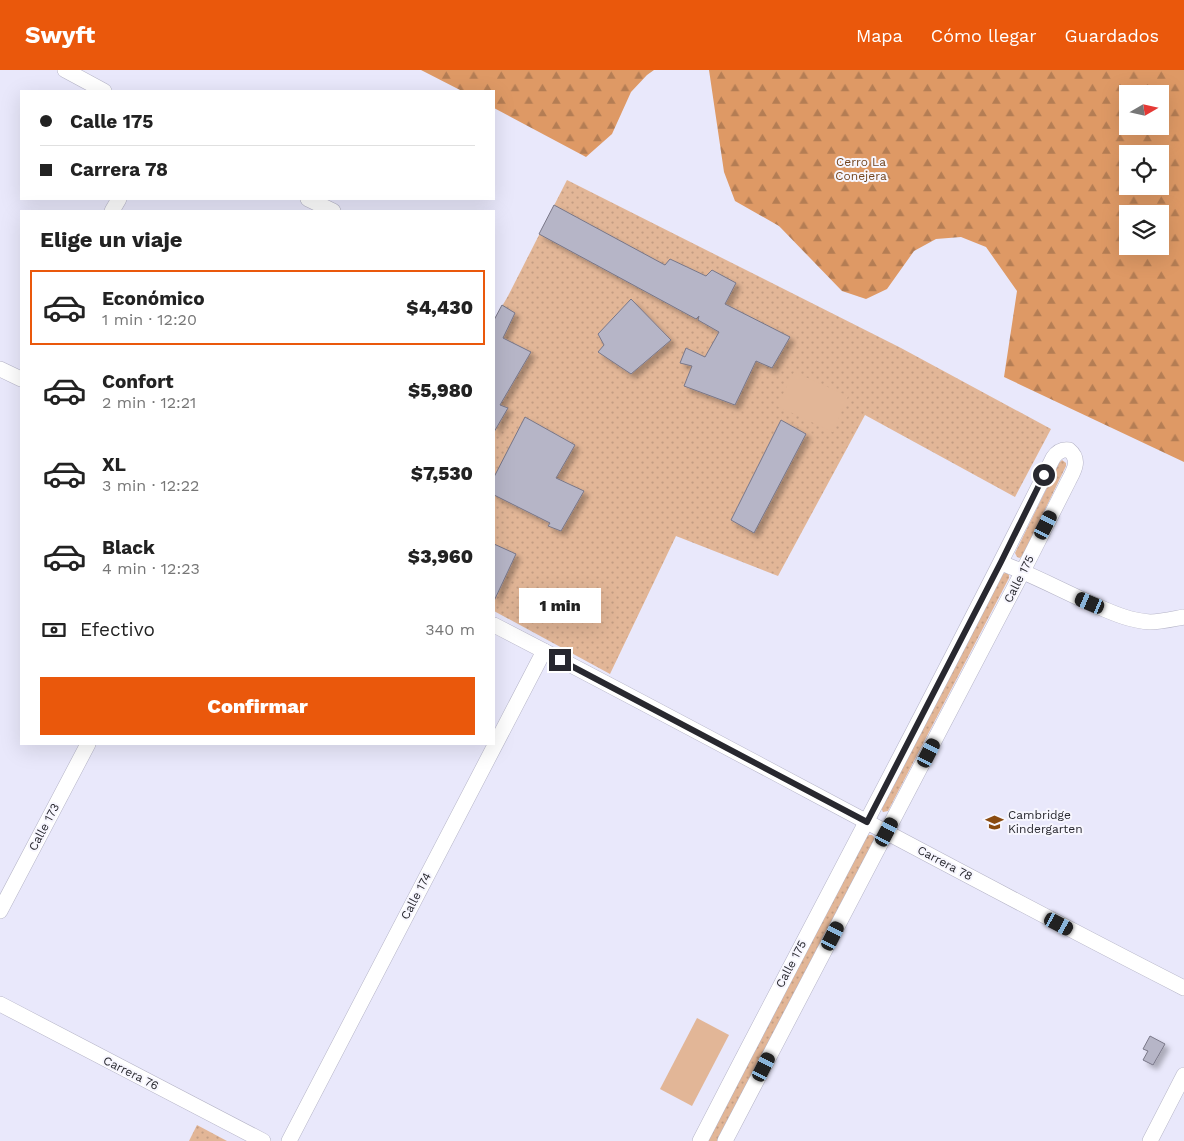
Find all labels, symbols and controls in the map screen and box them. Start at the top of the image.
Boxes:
text: Swyft [25,21,95,49]
text: Mapa [856,25,903,46]
text: Cómo llegar [931,25,1037,46]
text: Guardados [1065,25,1159,46]
north arrow [1119,85,1169,135]
map controls [1119,85,1169,255]
text: Calle 175 [70,110,153,133]
button: locate [1119,145,1169,195]
park label: Cerro La Conejera [835,155,887,183]
text: Carrera 78 [70,158,168,181]
button: layers [1119,205,1169,255]
text: Elige un viaje [40,227,183,252]
icon: car [42,285,87,330]
text: Económico [102,287,205,310]
text: $4,430 [406,296,473,319]
text: 1 min · 12:20 [102,310,197,329]
icon: car [42,368,87,413]
text: Confort [102,370,173,393]
text: $5,980 [408,379,473,402]
text: 2 min · 12:21 [102,393,196,412]
icon: car [42,451,87,496]
text: XL [102,453,126,476]
text: $7,530 [411,462,473,485]
route start [1033,464,1055,486]
text: 3 min · 12:22 [102,476,199,495]
car [1032,508,1059,542]
icon: car [42,534,87,579]
text: Black [102,536,155,559]
text: $3,960 [408,545,473,568]
street label: Calle 175 [1001,553,1037,605]
text: 4 min · 12:23 [102,559,200,578]
callout: 1 min [519,588,601,622]
car [1073,590,1106,616]
text: 1 min [539,596,581,615]
icon: cash [40,616,68,644]
text: Efectivo [80,618,155,641]
text: 340 m [425,620,475,639]
route end [549,649,571,671]
button: Confirmar [40,677,475,735]
car [915,736,942,770]
street label: Calle 173 [26,801,62,853]
place label: Cambridge Kindergarten [1008,808,1083,836]
school or university icon: Cambridge Kindergarten [984,812,1004,832]
car [873,815,900,849]
street label: Carrera 78 [915,843,975,883]
street label: Calle 174 [398,870,434,922]
car [1042,910,1075,938]
car [819,919,846,953]
street label: Calle 175 [773,938,809,990]
car [750,1050,777,1084]
street label: Carrera 76 [101,1053,161,1093]

